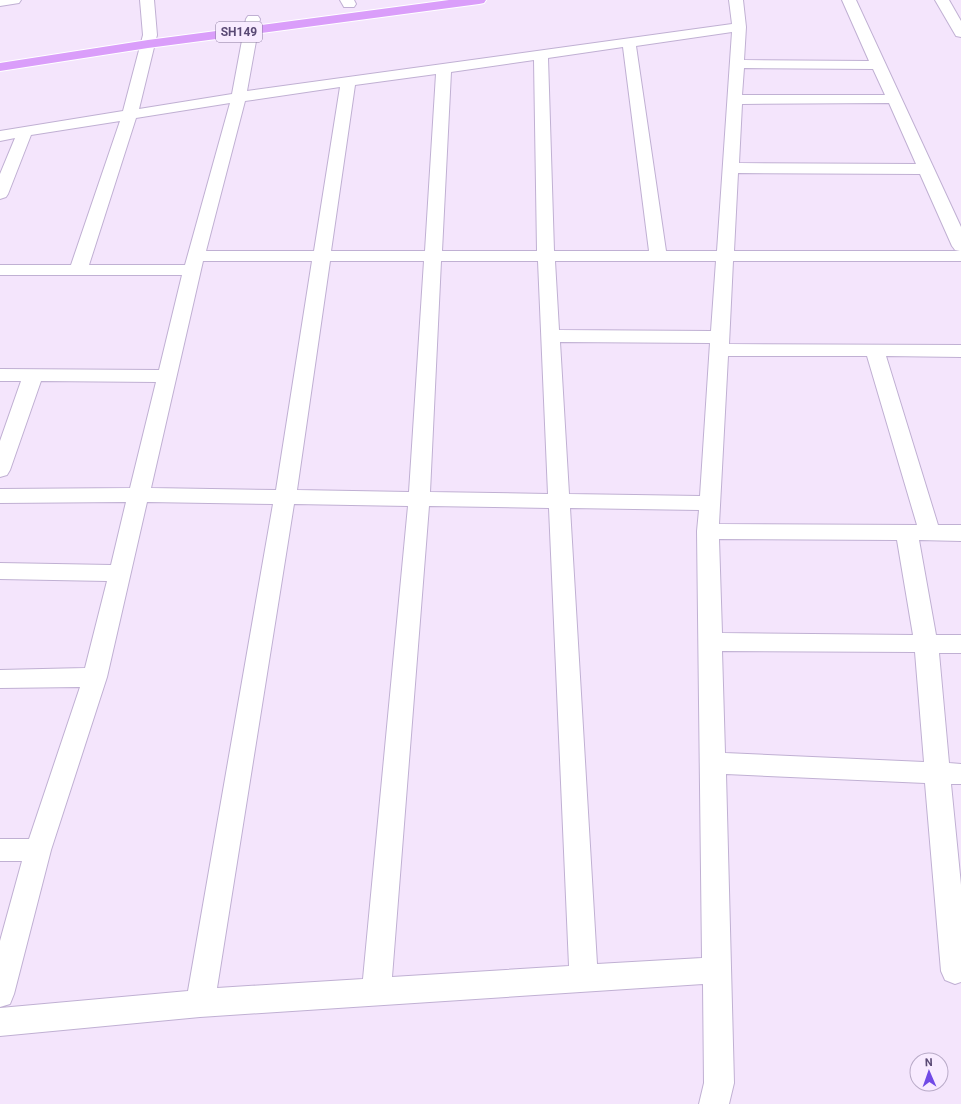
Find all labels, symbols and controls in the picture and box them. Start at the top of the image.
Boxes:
road number: SH149 [216,22,262,42]
north arrow [909,1052,949,1092]
text: N [925,1056,933,1069]

